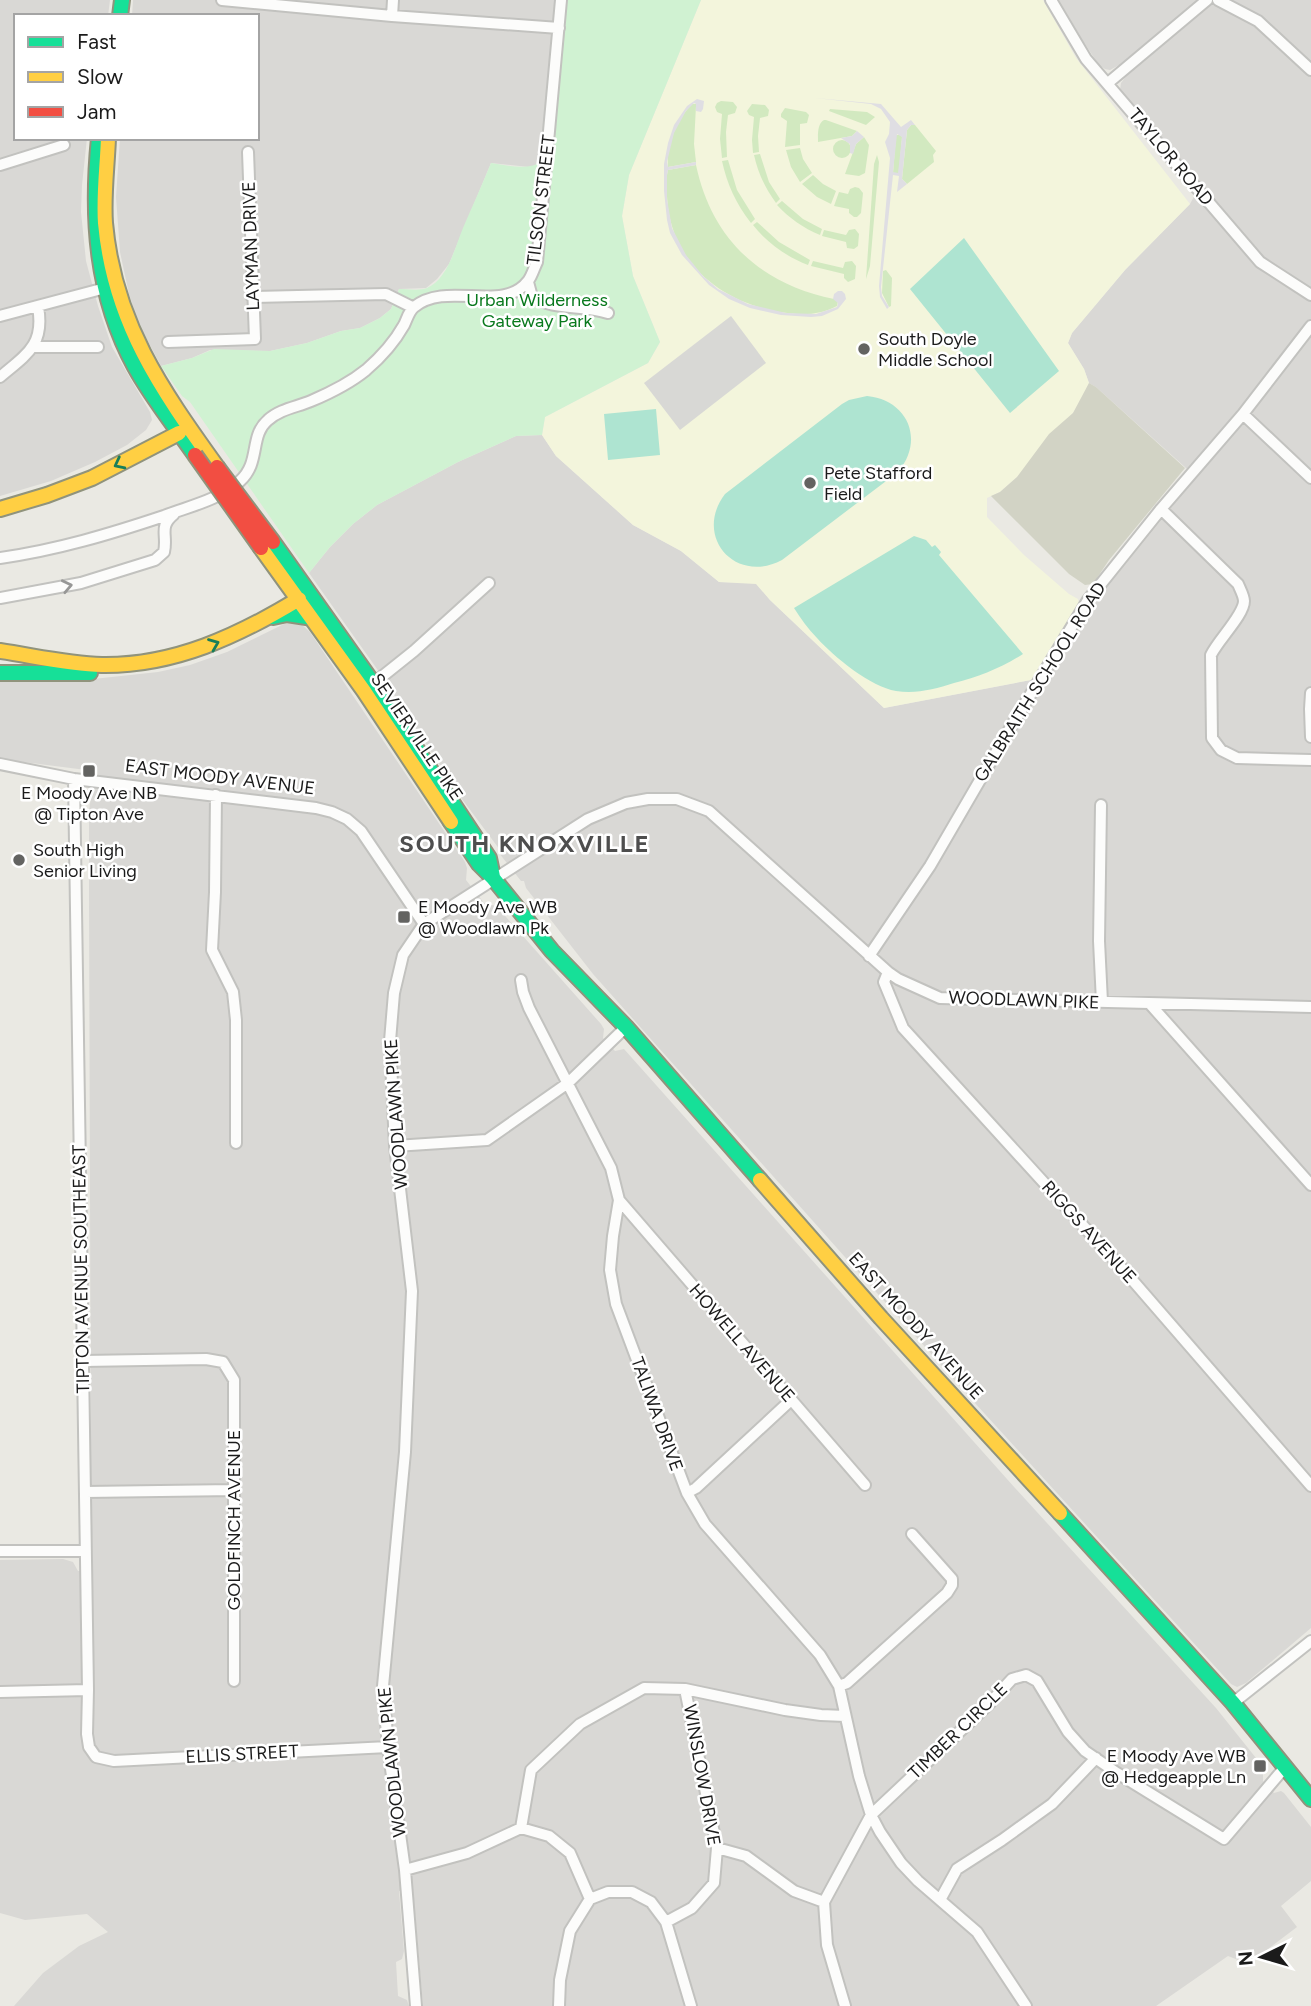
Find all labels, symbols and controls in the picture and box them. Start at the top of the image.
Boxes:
legend [14,14,259,140]
text: Fast [77,29,117,54]
text: Slow [77,64,123,89]
text: Jam [77,99,116,124]
street label: TAYLOR ROAD [1124,104,1218,210]
street label: TILSON STREET [522,134,560,266]
street label: LAYMAN DRIVE [238,181,264,311]
park label: Urban Wilderness Gateway Park [466,289,608,332]
place label: South Doyle Middle School [878,328,992,371]
marker: South Doyle Middle School [856,341,872,357]
one-way arrow [114,456,126,470]
place label: Pete Stafford Field [824,462,932,505]
marker: Pete Stafford Field [802,475,818,491]
street label: GALBRAITH SCHOOL ROAD [969,578,1111,786]
one-way arrow [61,579,73,594]
one-way arrow [208,638,220,652]
street label: SEVIERVILLE PIKE [366,669,468,805]
street label: EAST MOODY AVENUE [124,754,316,800]
marker: E Moody Ave NB @ Tipton Ave [81,763,97,779]
place label: E Moody Ave NB @ Tipton Ave [21,782,157,825]
district label: SOUTH KNOXVILLE [399,829,651,858]
place label: South High Senior Living [33,839,137,882]
marker: South High Senior Living [11,852,27,868]
place label: E Moody Ave WB @ Woodlawn Pk [418,896,557,939]
marker: E Moody Ave WB @ Woodlawn Pk [396,909,412,925]
street label: WOODLAWN PIKE [948,986,1100,1014]
street label: WOODLAWN PIKE [380,1038,412,1190]
street label: TIPTON AVENUE SOUTHEAST [68,1144,94,1394]
street label: RIGGS AVENUE [1037,1176,1141,1288]
street label: EAST MOODY AVENUE [844,1248,988,1404]
street label: HOWELL AVENUE [684,1279,800,1407]
street label: TALIWA DRIVE [626,1354,688,1474]
street label: GOLDFINCH AVENUE [223,1430,245,1610]
street label: TIMBER CIRCLE [904,1678,1012,1784]
street label: WOODLAWN PIKE [373,1686,411,1838]
street label: WINSLOW DRIVE [679,1702,725,1848]
street label: ELLIS STREET [185,1740,299,1768]
place label: E Moody Ave WB @ Hedgeapple Ln [1101,1745,1246,1788]
marker: E Moody Ave WB @ Hedgeapple Ln [1252,1758,1268,1774]
north arrow [1227,1922,1297,1992]
text: N [1233,1950,1258,1967]

